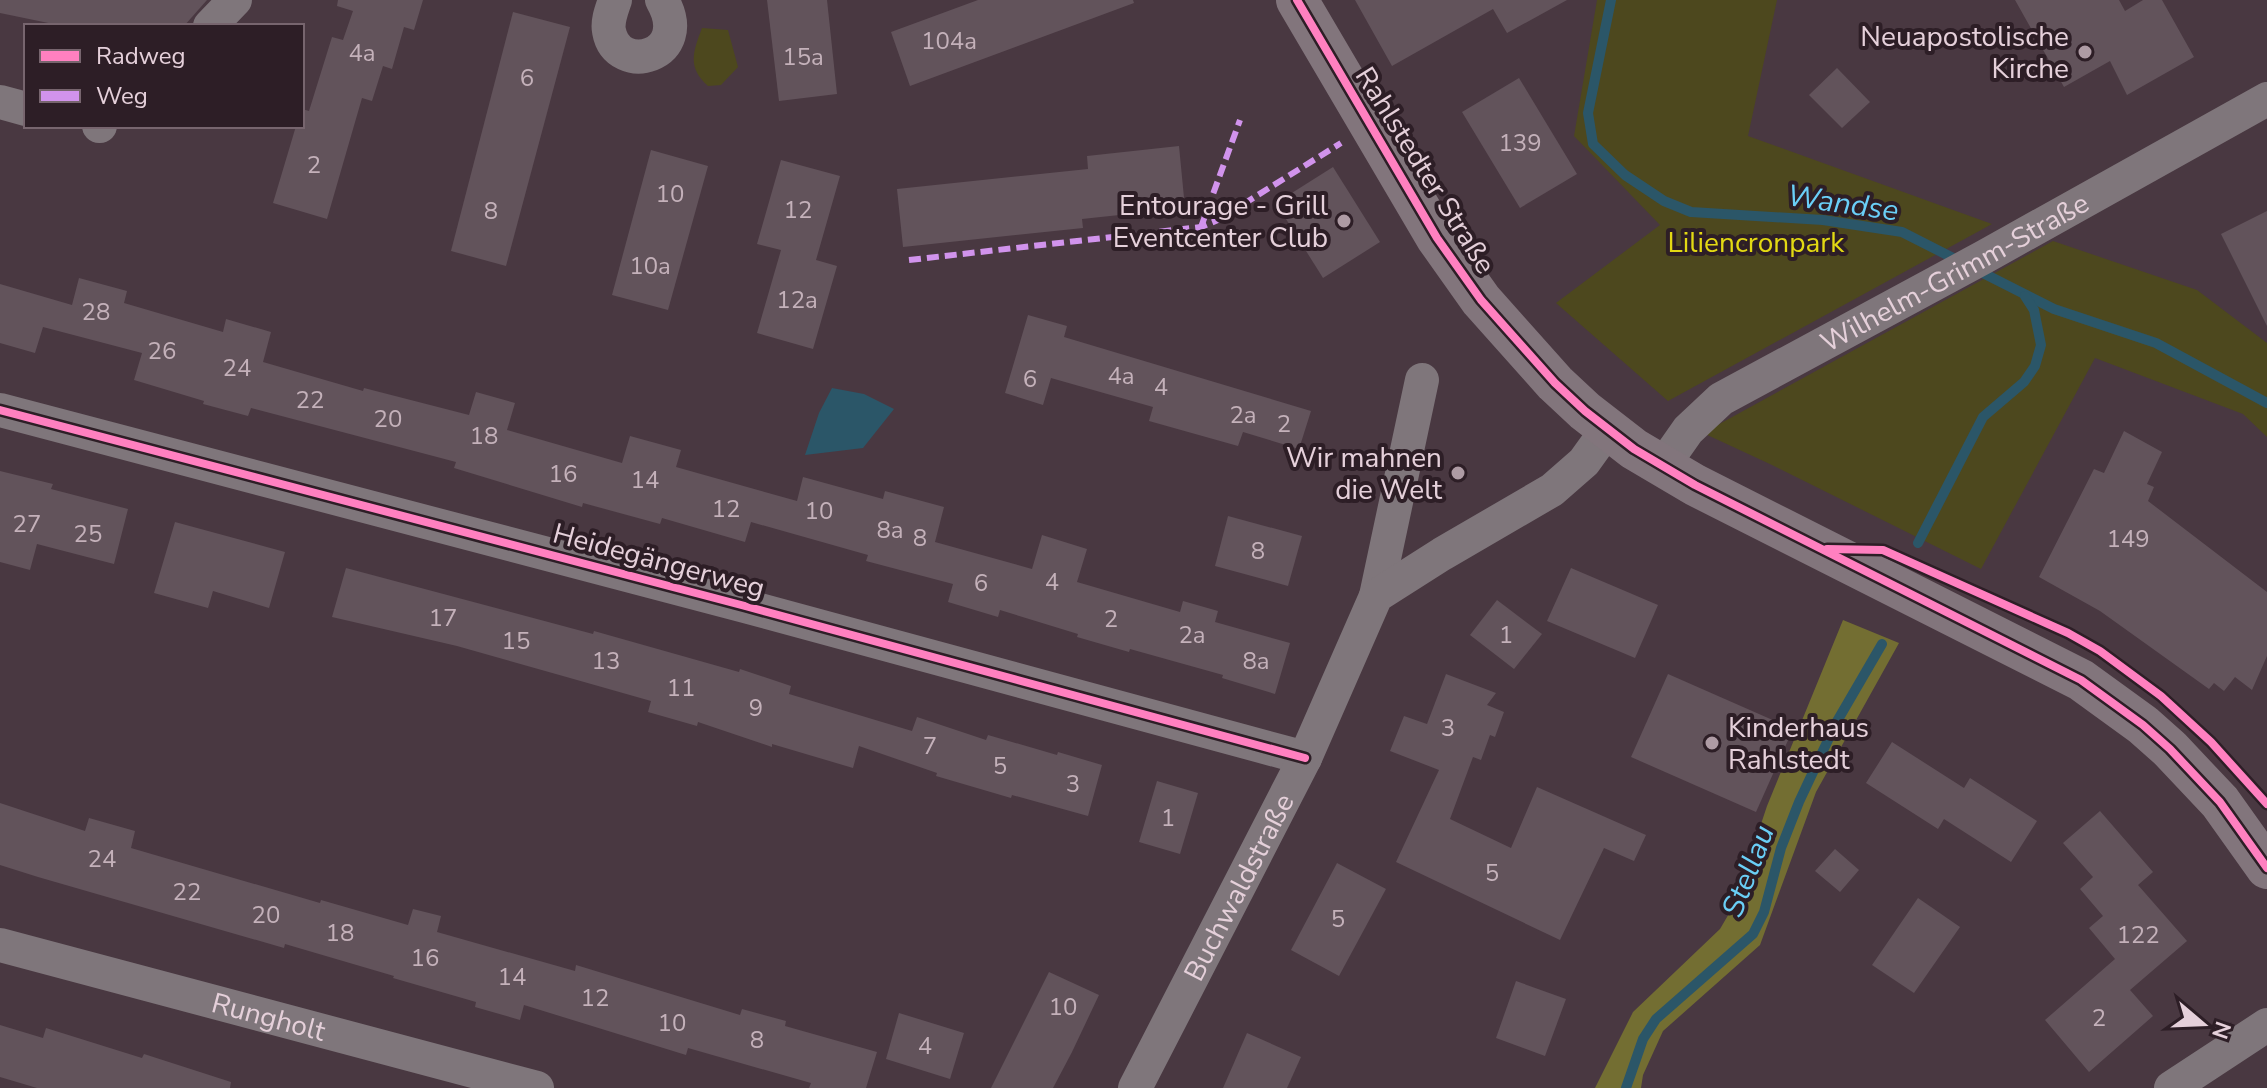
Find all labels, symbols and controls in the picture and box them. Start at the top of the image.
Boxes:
place label: Neuapostolische Kirche [1860,18,2069,88]
legend [24,24,304,128]
house number: 104a [921,25,977,57]
house number: 4a [348,37,376,69]
text: Radweg [96,40,186,72]
house number: 15a [782,41,824,73]
marker: Neuapostolische Kirche [2076,43,2094,61]
street label: Rahlstedter Straße [1346,60,1504,281]
house number: 6 [520,62,534,94]
text: Weg [96,80,148,112]
house number: 139 [1498,127,1542,159]
house number: 2 [307,149,321,181]
water label: Wandse [1785,175,1901,232]
house number: 10 [656,178,684,210]
street label: Wilhelm-Grimm-Straße [1814,184,2096,362]
place label: Entourage - Grill Eventcenter Club [1113,187,1329,257]
house number: 12 [784,194,812,226]
house number: 8 [484,195,498,227]
marker: Entourage - Grill Eventcenter Club [1335,212,1353,230]
park label: Liliencronpark [1668,224,1845,262]
house number: 10a [629,250,671,282]
house number: 12a [776,284,818,316]
house number: 28 [82,296,110,328]
house number: 26 [148,335,176,367]
house number: 24 [223,352,251,384]
house number: 4a [1107,360,1135,392]
house number: 6 [1023,363,1037,395]
house number: 4 [1154,371,1168,403]
house number: 22 [296,384,324,416]
house number: 2a [1229,399,1257,431]
house number: 20 [374,403,402,435]
house number: 2 [1277,408,1291,440]
house number: 18 [470,420,498,452]
place label: Wir mahnen die Welt [1286,439,1442,509]
house number: 16 [549,458,577,490]
house number: 14 [631,464,659,496]
marker: Wir mahnen die Welt [1449,464,1467,482]
house number: 12 [712,493,740,525]
house number: 10 [805,495,833,527]
house number: 27 [13,508,41,540]
street label: Heidegängerweg [549,514,769,608]
house number: 8a [876,514,904,546]
house number: 25 [74,518,102,550]
house number: 8 [913,522,927,554]
house number: 149 [2106,523,2150,555]
house number: 8 [1251,535,1265,567]
house number: 4 [1045,566,1059,598]
house number: 6 [974,567,988,599]
house number: 17 [429,602,457,634]
house number: 2 [1104,603,1118,635]
house number: 2a [1178,619,1206,651]
house number: 1 [1499,619,1513,651]
house number: 15 [502,625,530,657]
house number: 13 [592,645,620,677]
house number: 8a [1242,645,1270,677]
house number: 11 [667,672,695,704]
house number: 9 [749,692,763,724]
place label: Kinderhaus Rahlstedt [1728,709,1869,779]
house number: 3 [1441,712,1455,744]
house number: 7 [923,730,937,762]
marker: Kinderhaus Rahlstedt [1703,734,1721,752]
house number: 5 [993,750,1007,782]
house number: 3 [1066,768,1080,800]
street label: Buchwaldstraße [1175,787,1303,988]
house number: 1 [1161,802,1175,834]
water label: Stellau [1712,819,1785,923]
house number: 24 [88,843,116,875]
house number: 5 [1485,857,1499,889]
house number: 22 [173,876,201,908]
house number: 20 [252,899,280,931]
house number: 5 [1331,903,1345,935]
house number: 18 [326,917,354,949]
house number: 122 [2116,919,2160,951]
house number: 16 [411,942,439,974]
house number: 14 [498,961,526,993]
house number: 12 [581,982,609,1014]
street label: Rungholt [207,984,330,1051]
north arrow [2163,984,2243,1064]
house number: 10 [1049,991,1077,1023]
house number: 2 [2092,1002,2106,1034]
house number: 10 [658,1007,686,1039]
text: N [2204,1018,2238,1043]
house number: 8 [750,1024,764,1056]
house number: 4 [918,1030,932,1062]

